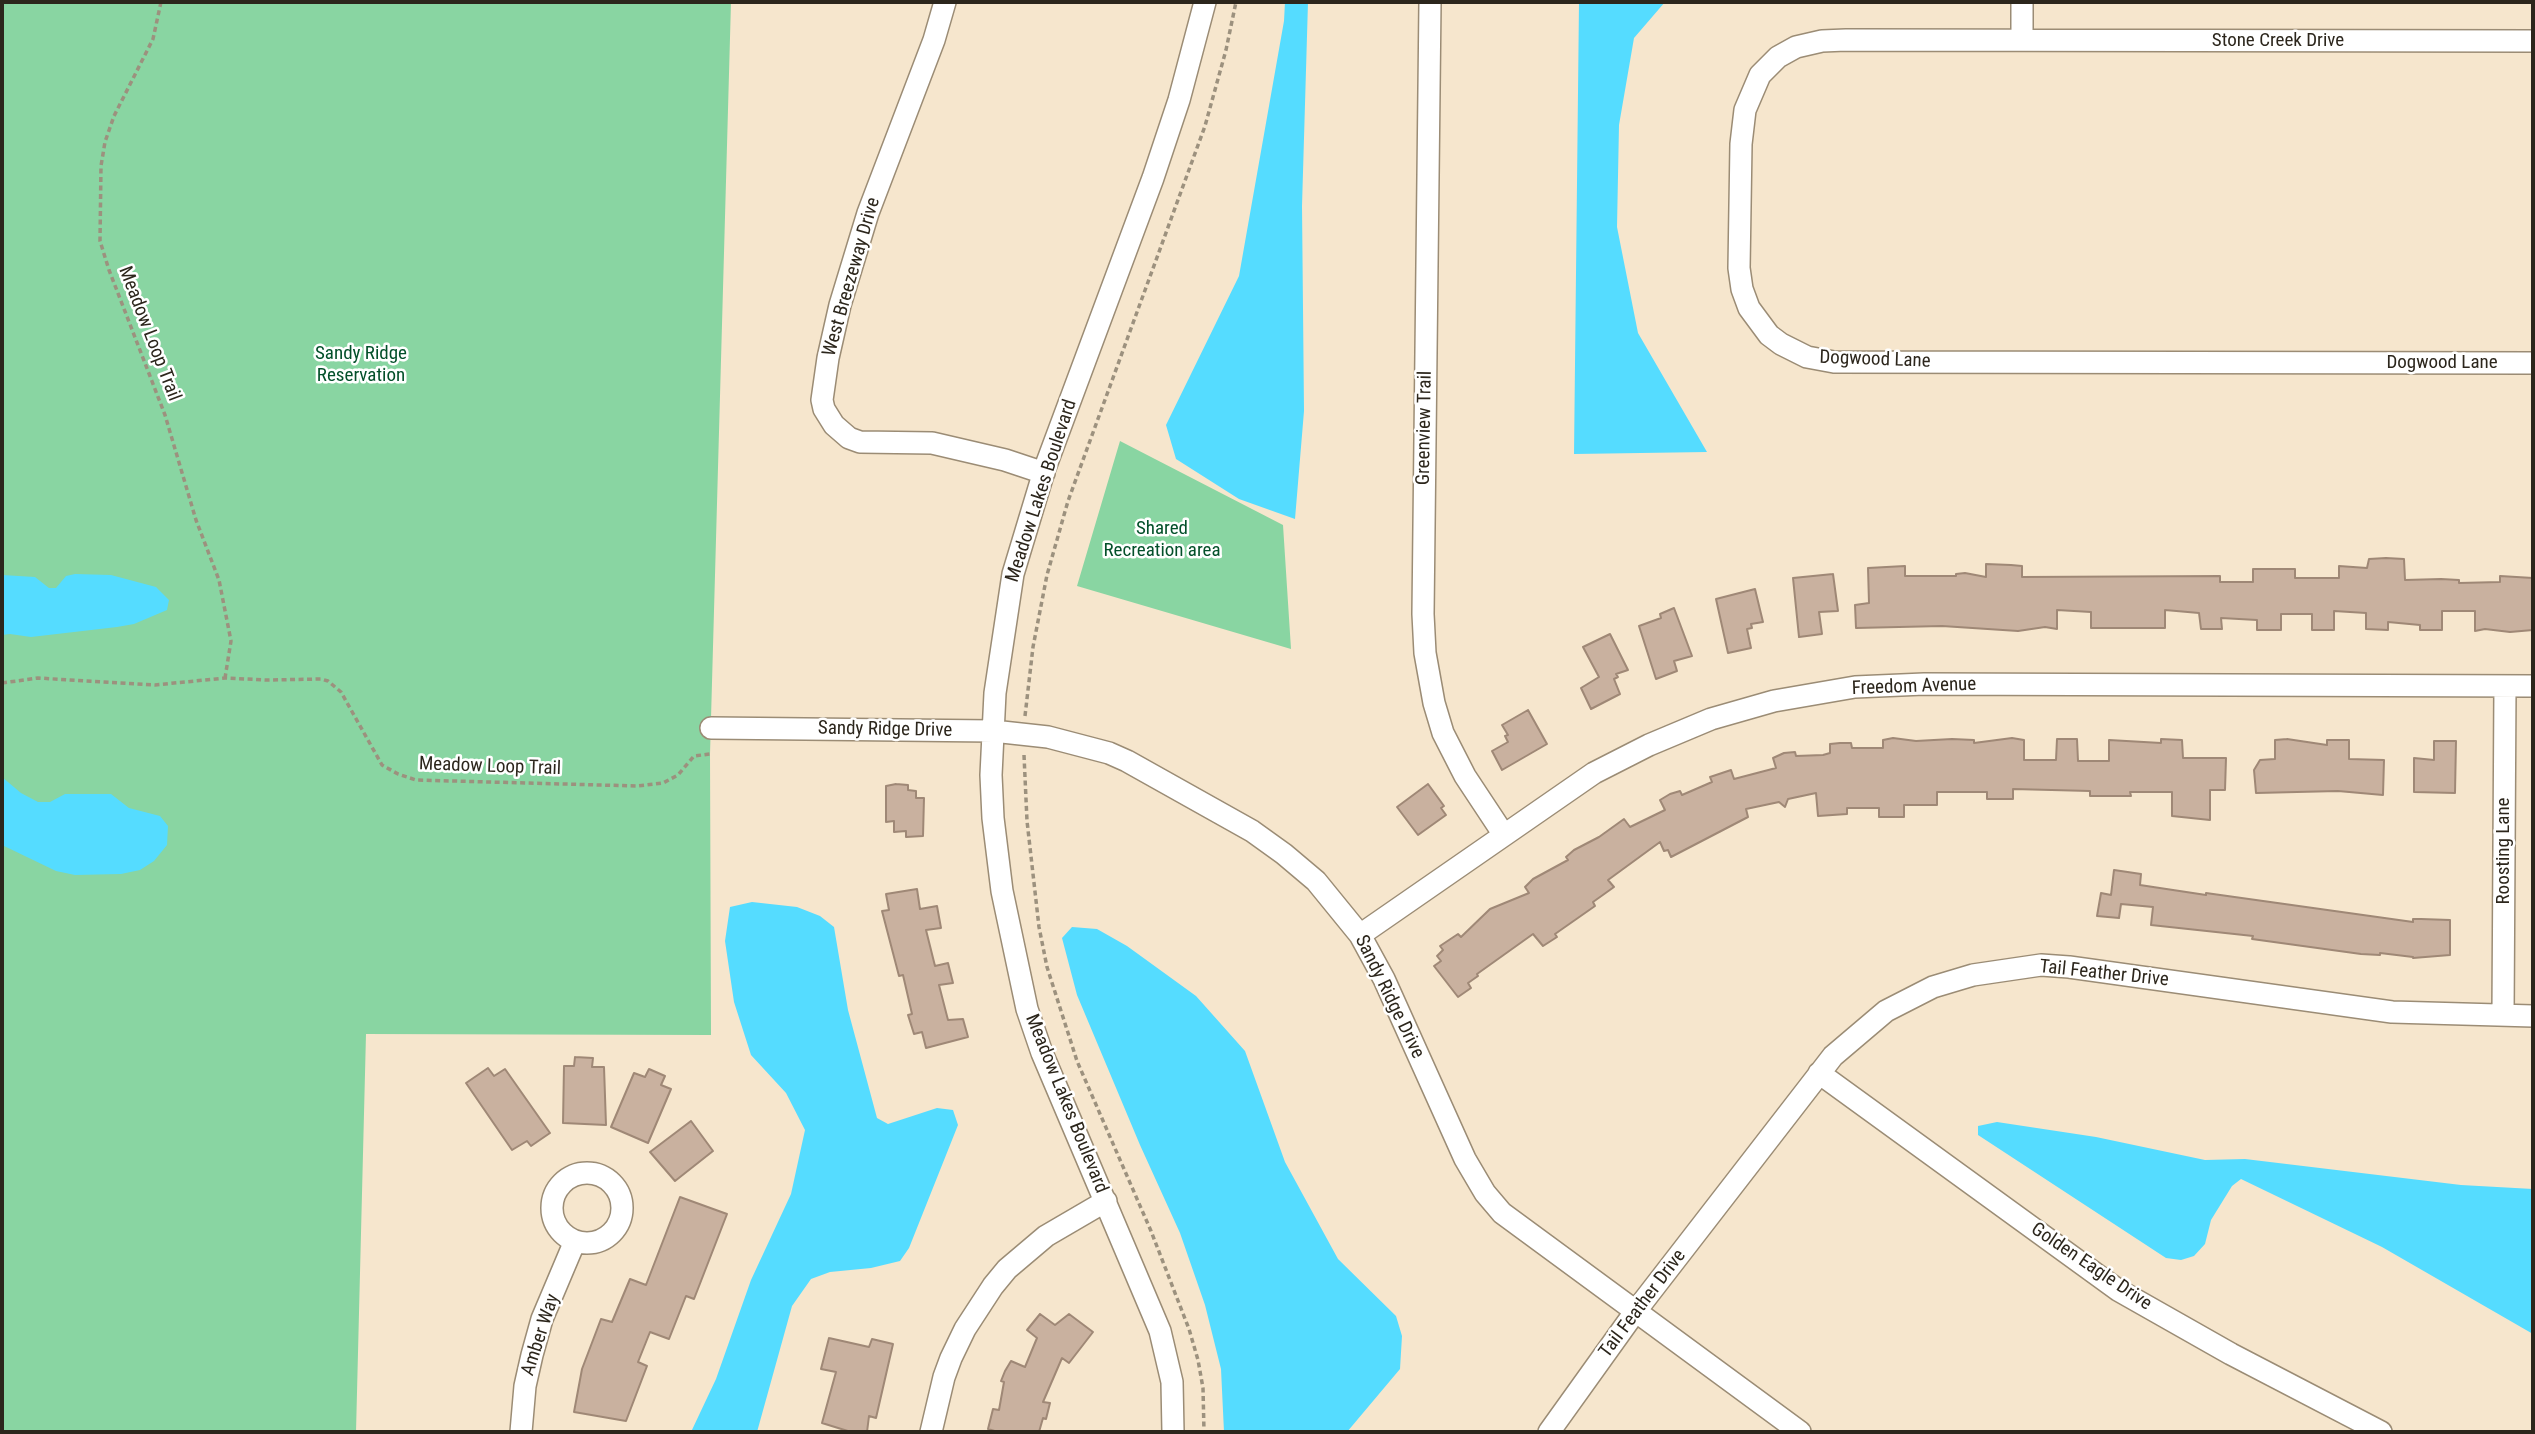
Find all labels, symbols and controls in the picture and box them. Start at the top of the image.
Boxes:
street label: Stone Creek Drive [2212,30,2344,52]
street label: West Breezeway Drive [818,195,886,359]
street label: Meadow Loop Trail [113,263,185,405]
park label: Sandy Ridge Reservation [315,343,407,387]
street label: Dogwood Lane [1819,347,1931,373]
street label: Dogwood Lane [2386,352,2498,374]
street label: Greenview Trail [1413,371,1437,485]
street label: Meadow Lakes Boulevard [1002,397,1082,585]
park label: Shared Recreation area [1103,518,1221,562]
street label: Freedom Avenue [1851,673,1977,701]
street label: Sandy Ridge Drive [818,717,952,743]
street label: Meadow Loop Trail [418,753,562,781]
street label: Roosting Lane [2493,798,2515,904]
street label: Sandy Ridge Drive [1349,932,1429,1062]
street label: Tail Feather Drive [2038,956,2170,992]
street label: Meadow Lakes Boulevard [1020,1011,1112,1197]
street label: Golden Eagle Drive [2026,1218,2156,1316]
street label: Tail Feather Drive [1595,1245,1691,1363]
street label: Amber Way [517,1291,565,1379]

